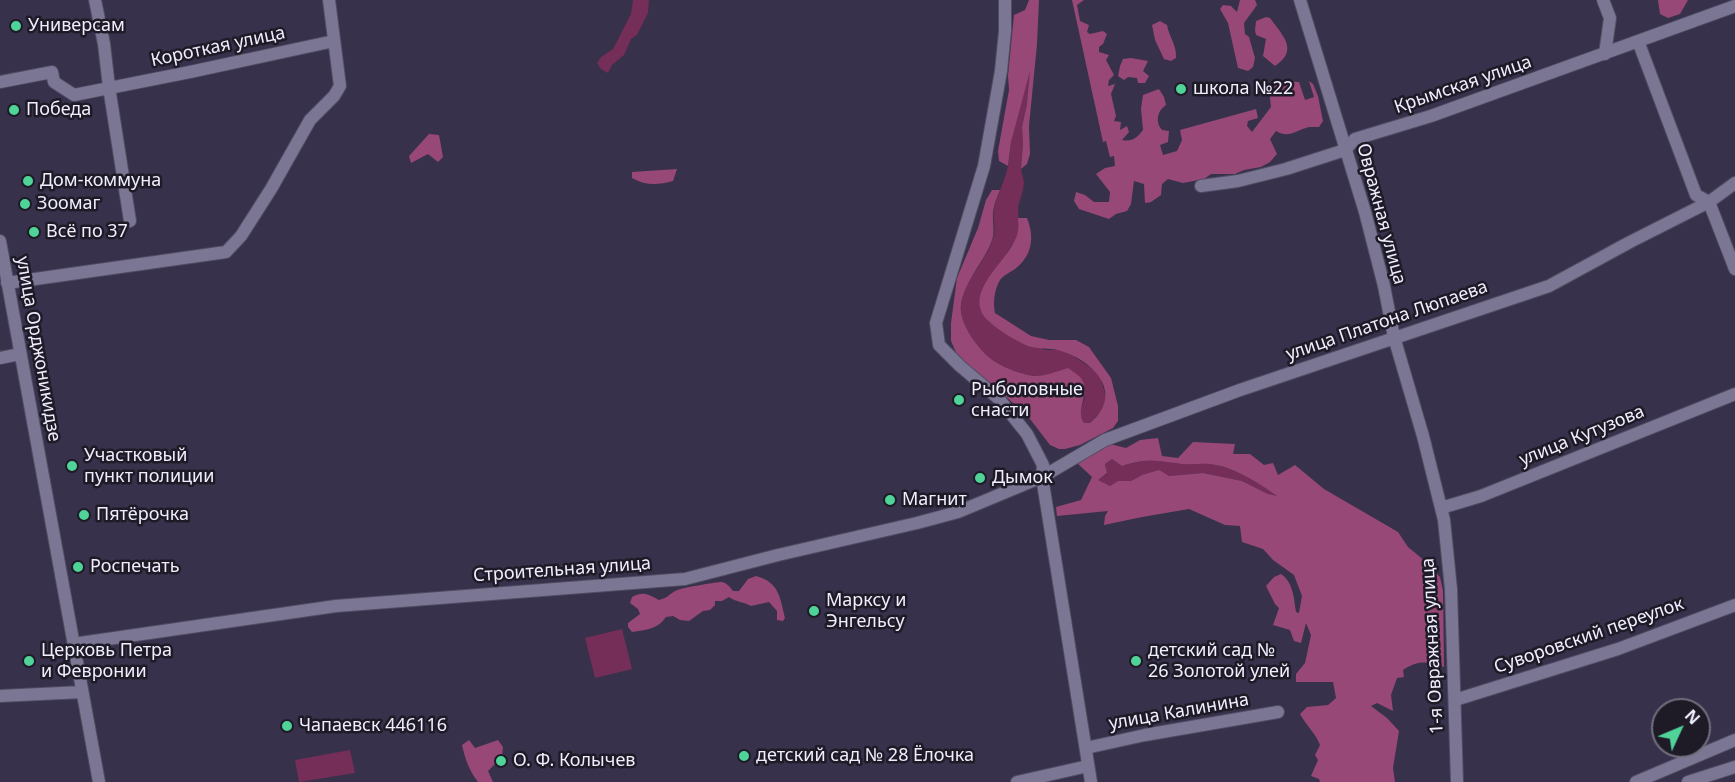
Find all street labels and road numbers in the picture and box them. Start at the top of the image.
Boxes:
street label: Короткая улица [149,22,287,72]
street label: Крымская улица [1391,51,1535,119]
street label: Овражная улица [1352,141,1410,287]
street label: улица Орджоникидзе [11,255,65,443]
street label: улица Платона Люпаева [1283,276,1491,366]
street label: улица Кутузова [1516,401,1648,471]
street label: Строительная улица [472,553,652,587]
street label: 1-я Овражная улица [1418,557,1448,735]
street label: Суворовский переулок [1491,593,1687,679]
street label: улица Калинина [1107,689,1251,735]

